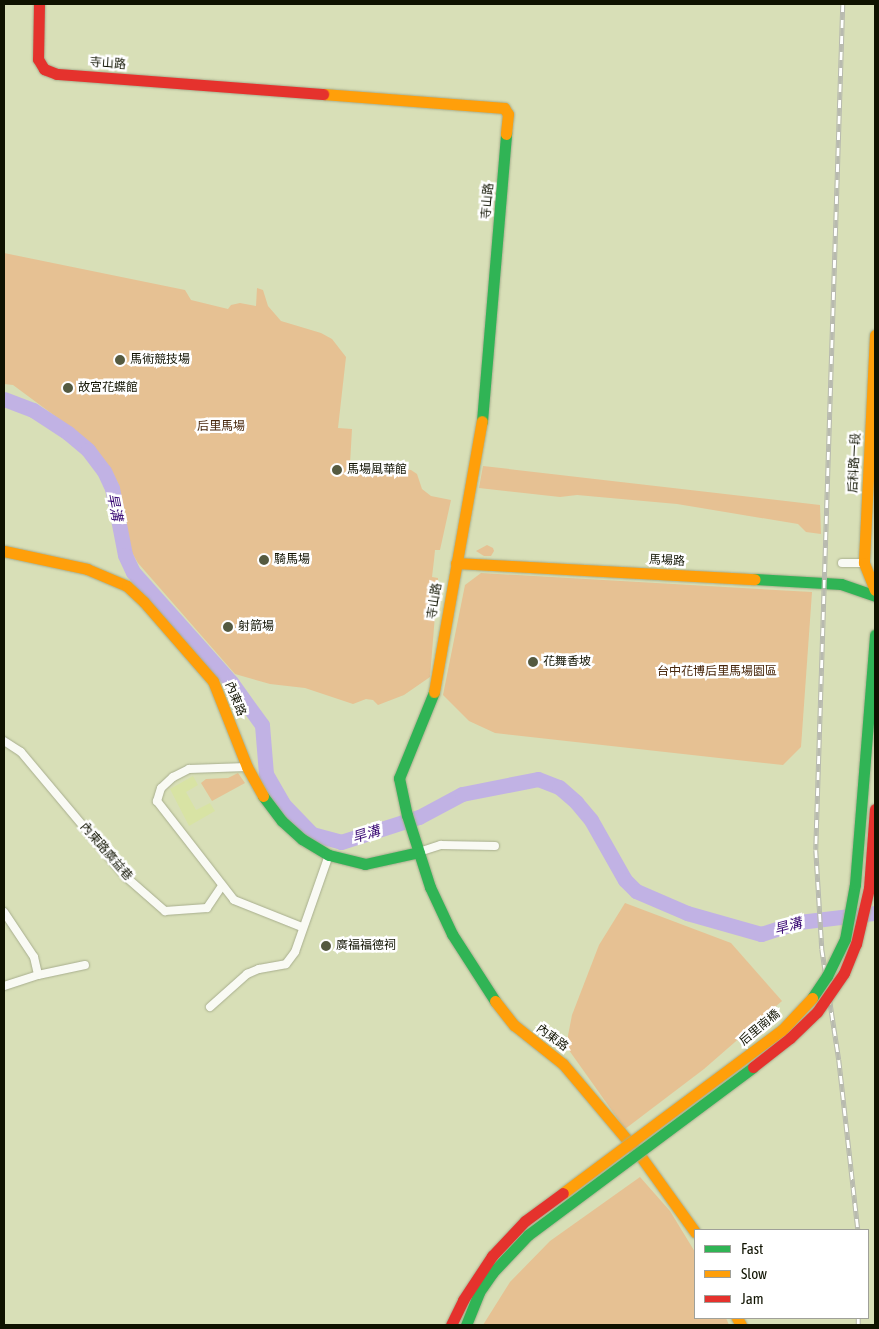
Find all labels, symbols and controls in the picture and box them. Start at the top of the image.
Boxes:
street label: 寺山路 [90,56,126,72]
street label: 寺山路 [479,182,497,220]
place label: 馬術競技場 [130,353,190,367]
marker: 馬術競技場 [114,354,126,366]
place label: 故宮花蝶館 [78,381,138,395]
marker: 故宮花蝶館 [62,382,74,394]
park label: 后里馬場 [197,420,245,434]
street label: 后科路一段 [846,433,864,493]
place label: 馬場風華館 [347,463,407,477]
marker: 馬場風華館 [331,464,343,476]
water label: 旱溝 [104,492,126,522]
place label: 騎馬場 [274,553,310,567]
street label: 馬場路 [649,553,685,569]
marker: 騎馬場 [258,554,270,566]
street label: 寺山路 [425,582,445,620]
place label: 射箭場 [238,620,274,634]
marker: 射箭場 [222,621,234,633]
place label: 花舞香坡 [543,655,591,669]
marker: 花舞香坡 [527,656,539,668]
park label: 台中花博后里馬場園區 [657,665,777,679]
street label: 內東路 [222,680,248,718]
street label: 內東路廣益巷 [77,820,135,884]
water label: 旱溝 [350,822,382,846]
water label: 旱溝 [772,914,804,938]
place label: 廣福福德祠 [336,939,396,953]
marker: 廣福福德祠 [320,940,332,952]
street label: 后里南橋 [737,1007,783,1049]
street label: 內東路 [533,1021,571,1055]
legend [694,1229,869,1319]
text: Fast [741,1240,763,1257]
text: Slow [741,1265,767,1282]
text: Jam [741,1290,764,1307]

